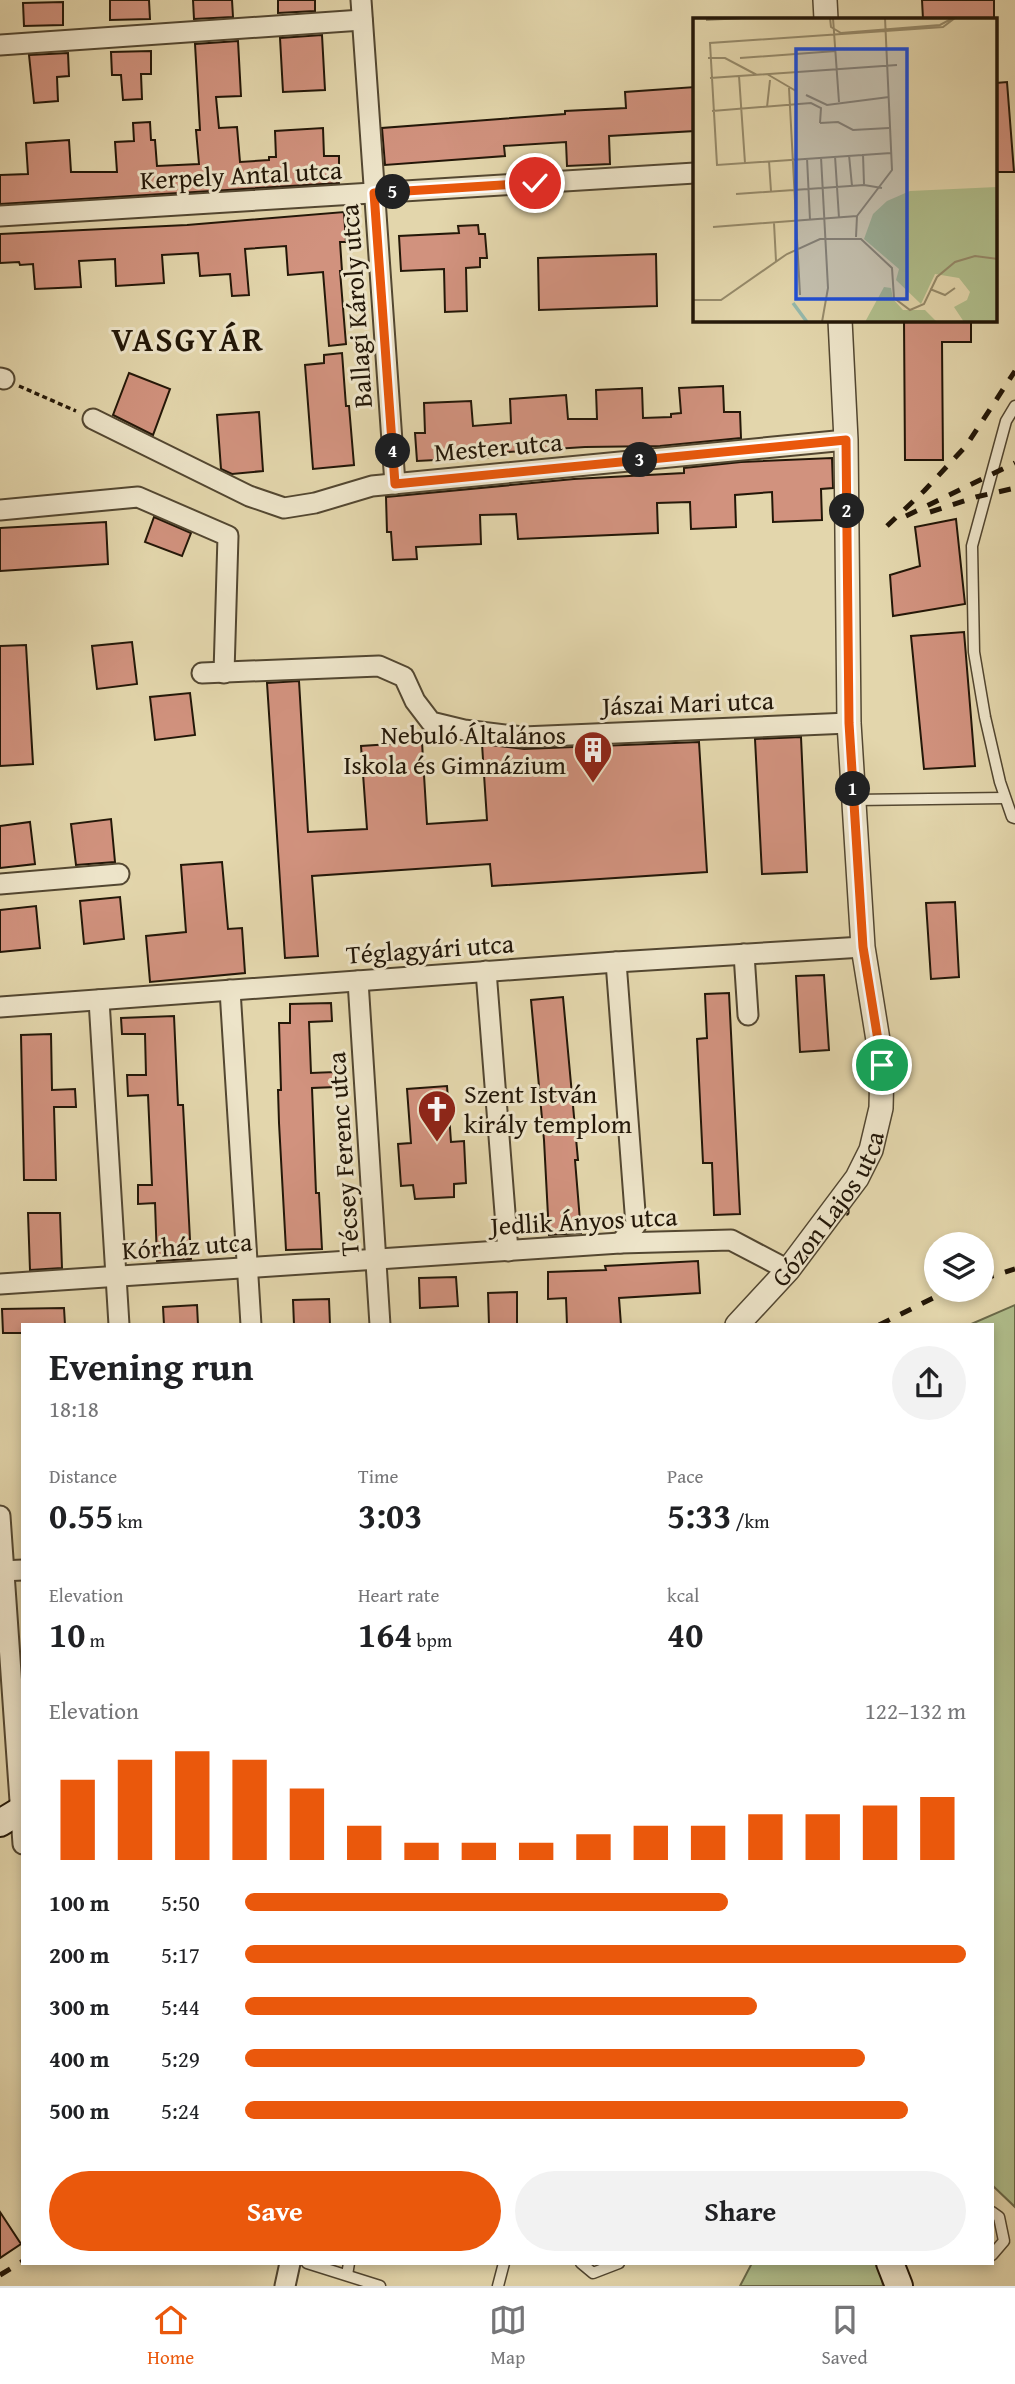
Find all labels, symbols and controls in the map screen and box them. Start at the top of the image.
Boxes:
inset map [693,18,998,322]
street label: Kerpely Antal utca [139,150,344,199]
pin [505,153,565,213]
icon: check [516,164,554,202]
pin: 5 [376,174,410,210]
text: 5 [388,177,397,205]
street label: Ballagi Károly utca [329,202,382,409]
district label: VASGYÁR [111,315,265,363]
street label: Mester utca [432,421,564,472]
pin: 4 [376,434,410,468]
text: 4 [388,436,397,464]
pin: 3 [622,442,658,477]
text: 3 [635,445,644,473]
pin: 2 [830,494,864,528]
text: 2 [842,496,851,524]
street label: Jászai Mari utca [598,680,775,725]
place label: Nebuló Általános Iskola és Gimnázium [343,715,566,784]
building icon: Nebuló Általános Iskola és Gimnázium [572,729,614,784]
pin: 1 [836,772,870,806]
text: 1 [848,774,857,802]
street label: Téglagyári utca [345,923,516,974]
pin [852,1035,912,1095]
icon: arrive [863,1046,901,1084]
street label: Técsey Ferenc utca [316,1050,369,1258]
place label: Szent István király templom [464,1074,632,1143]
church icon: Szent István király templom [416,1088,458,1143]
street label: Gózon Lajos utca [762,1127,894,1295]
street label: Jedlik Ányos utca [487,1196,679,1245]
street label: Kórház utca [121,1221,254,1270]
map controls [924,1232,994,1302]
button: layers [924,1232,994,1302]
text: Evening run [49,1338,253,1394]
button: share [892,1346,966,1420]
text: 18:18 [49,1392,99,1425]
text: Distance [49,1462,117,1490]
text: Time [358,1462,398,1490]
text: Pace [667,1462,704,1490]
text: 0.55 [49,1490,113,1541]
text: 3:03 [358,1490,422,1541]
text: 5:33 [667,1490,731,1541]
text: km [113,1507,143,1535]
text: /km [731,1507,770,1535]
text: Elevation [49,1581,123,1609]
text: Heart rate [358,1581,439,1609]
text: kcal [667,1581,699,1609]
text: 10 [49,1609,85,1660]
text: 164 [358,1609,412,1660]
text: 40 [667,1609,703,1660]
text: m [85,1626,105,1654]
text: bpm [412,1626,452,1654]
text: Elevation [49,1694,139,1727]
text: 122–132 m [865,1694,966,1727]
text: 100 m [49,1886,110,1919]
text: 5:50 [161,1886,200,1919]
text: 200 m [49,1938,110,1971]
text: 5:17 [161,1938,200,1971]
text: 300 m [49,1990,110,2023]
text: 5:44 [161,1990,200,2023]
text: 400 m [49,2042,110,2075]
text: 5:29 [161,2042,200,2075]
text: 500 m [49,2094,110,2127]
text: 5:24 [161,2094,200,2127]
button: Save [49,2171,501,2251]
button: Share [515,2171,966,2251]
tab: Home [147,2301,194,2371]
tab: Map [489,2301,527,2371]
tab: Saved [822,2301,868,2371]

